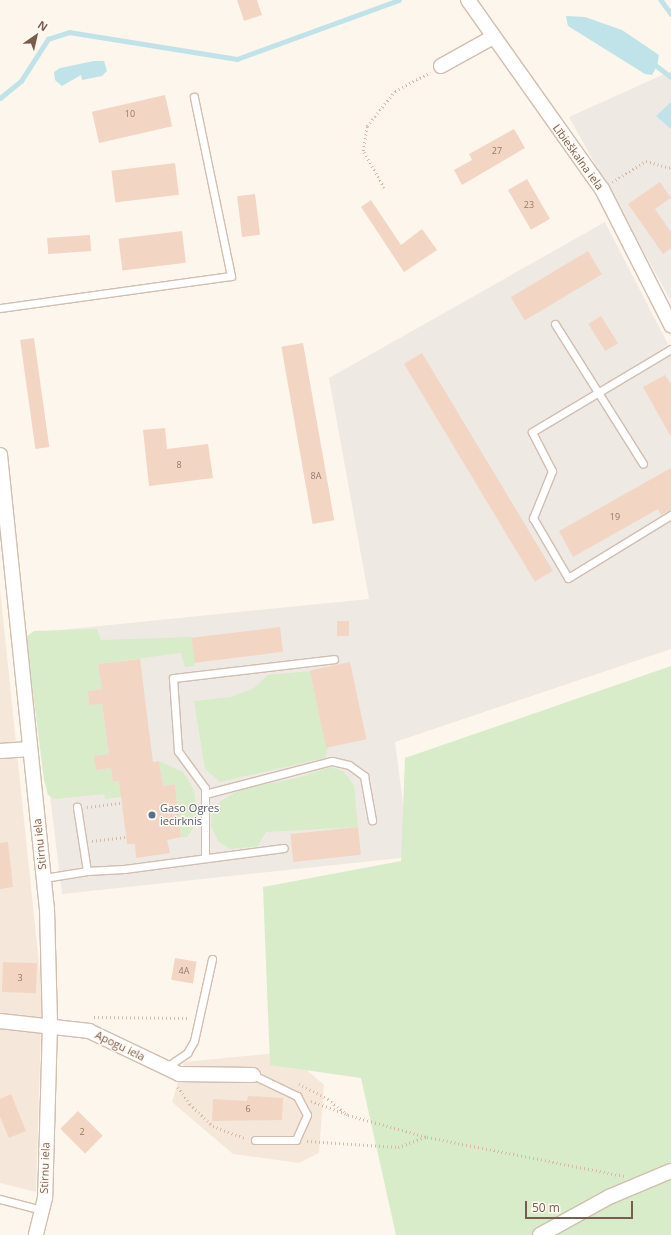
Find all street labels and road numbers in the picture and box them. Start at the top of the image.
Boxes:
street label: Lībieškalna iela [550,122,606,192]
street label: Stirnu iela [31,818,49,870]
street label: Apogu iela [93,1028,147,1064]
street label: Stirnu iela [38,1142,52,1194]

